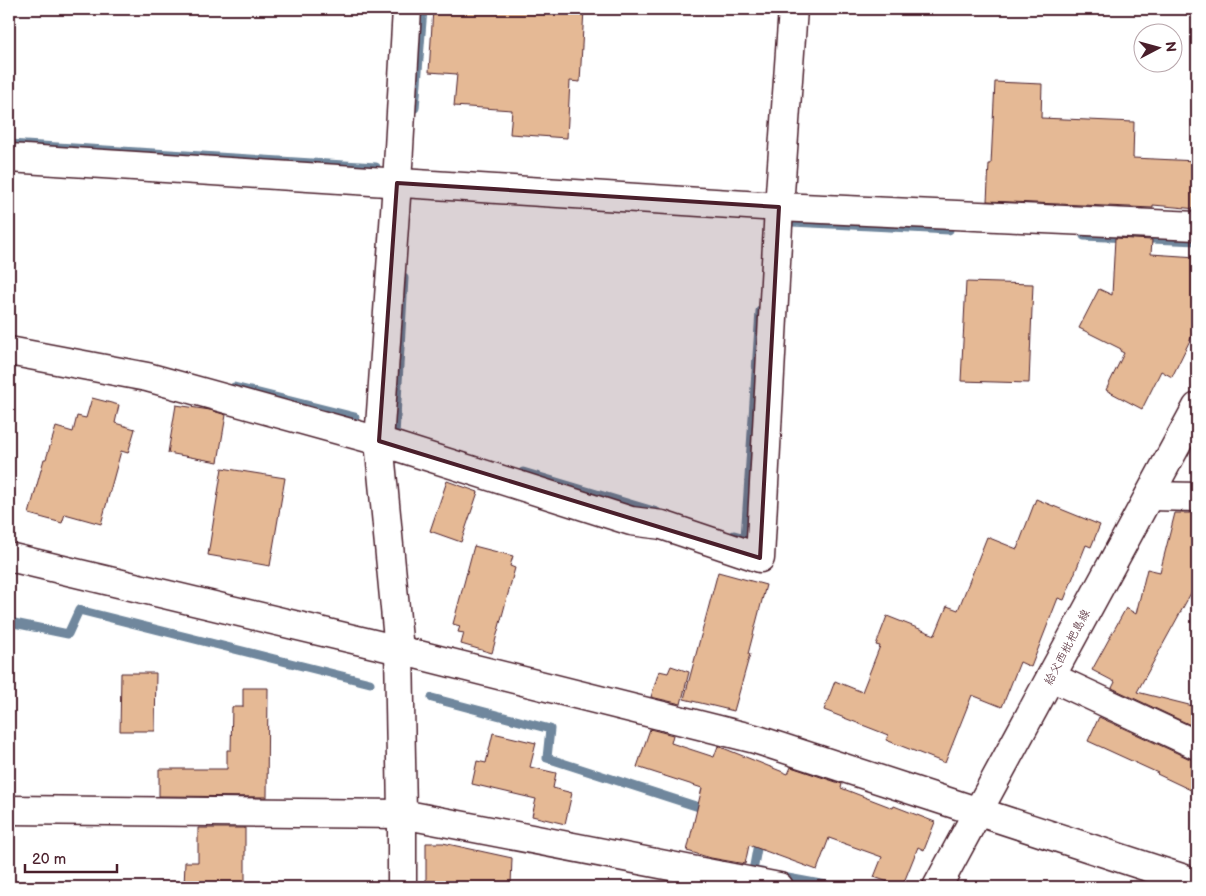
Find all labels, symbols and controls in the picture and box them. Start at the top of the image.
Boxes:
north arrow [1134,22,1184,72]
text: N [1161,41,1179,53]
street label: 給父西枇杷島線 [1041,607,1094,688]
scale bar [25,841,118,873]
text: 20 m [32,850,66,869]

